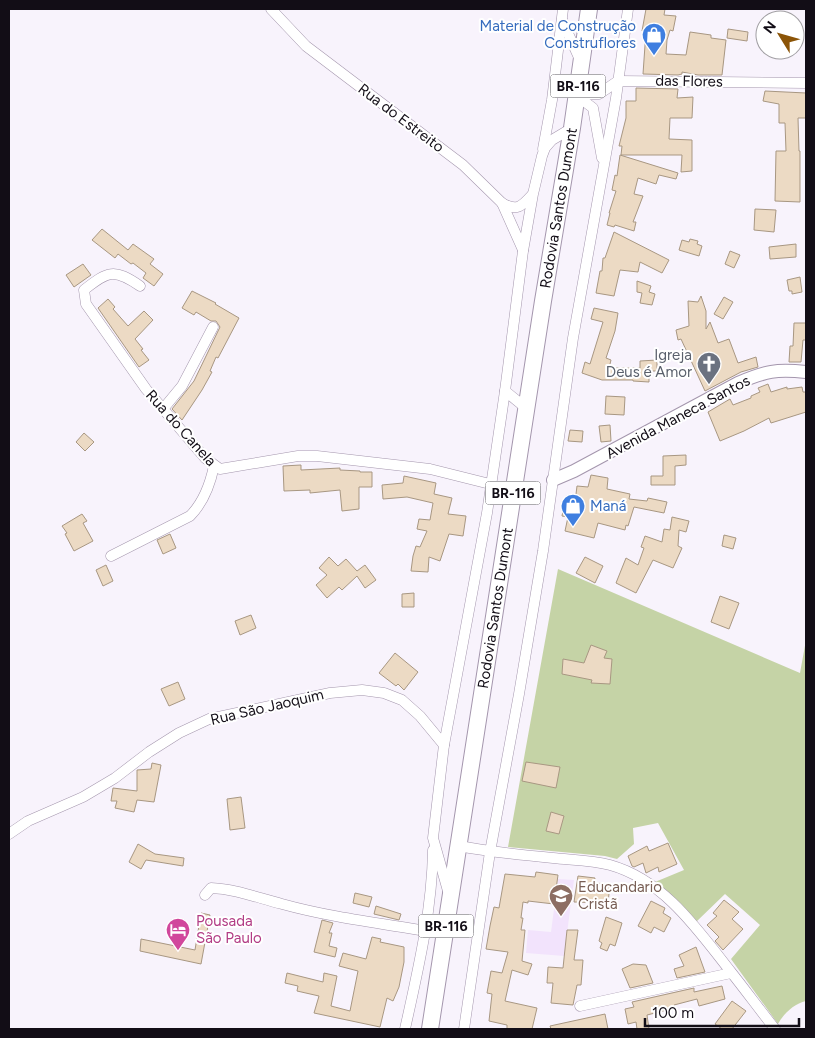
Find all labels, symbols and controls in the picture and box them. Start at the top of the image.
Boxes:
north arrow [755,10,805,60]
place label: Material de Construção Construflores [480,17,636,52]
text: N [760,18,780,37]
shop icon: Material de Construção Construflores [641,22,667,56]
street label: das Flores [655,71,723,91]
road number: BR-116 [550,74,606,98]
street label: Rua do Estreito [354,80,448,156]
street label: Rodovia Santos Dumont [536,126,581,290]
place label: Igreja Deus é Amor [606,346,692,381]
church icon: Igreja Deus é Amor [696,351,722,385]
street label: Avenida Maneca Santos [603,371,753,463]
street label: Rua do Canela [142,386,220,470]
road number: BR-116 [486,482,540,504]
shop icon: Maná [560,493,586,527]
place label: Maná [590,497,626,515]
street label: Rodovia Santos Dumont [474,526,517,690]
street label: Rua São Jaoquim [209,685,325,729]
place label: Educandario Cristã [578,878,662,913]
school or university icon: Educandario Cristã [548,883,574,917]
place label: Pousada São Paulo [196,912,262,947]
road number: BR-116 [418,914,474,938]
hotel icon: Pousada São Paulo [165,917,191,951]
scale bar [645,996,799,1028]
text: 100 m [652,1004,694,1022]

